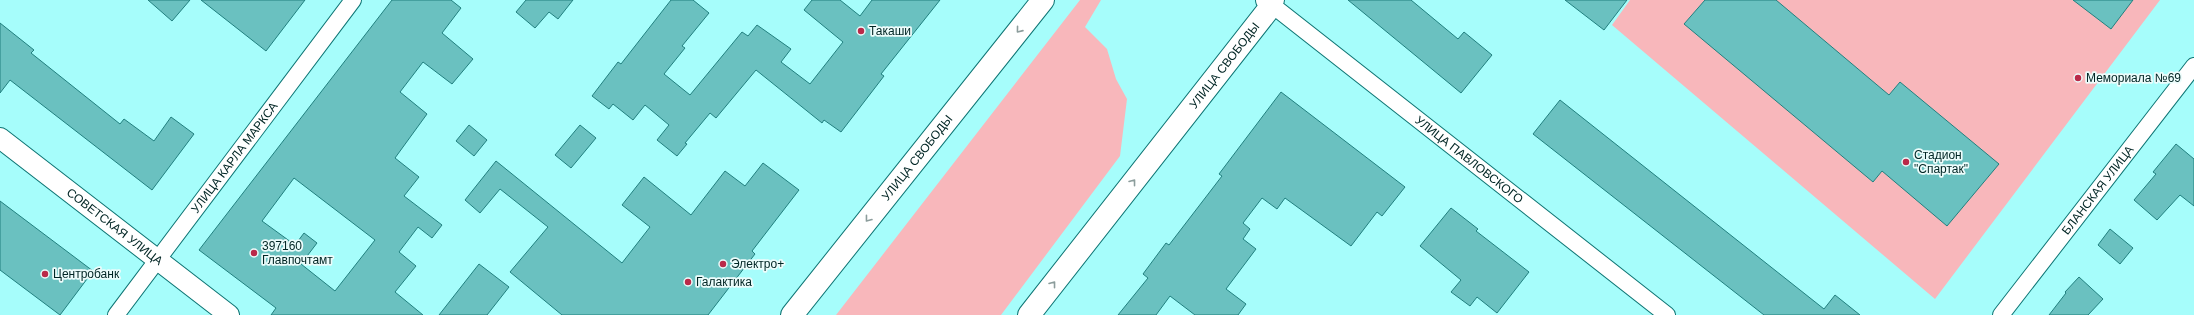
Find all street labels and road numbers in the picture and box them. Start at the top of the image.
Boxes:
street label: УЛИЦА СВОБОДЫ [1187,20,1263,111]
street label: УЛИЦА КАРЛА МАРКСА [188,99,281,216]
street label: УЛИЦА СВОБОДЫ [879,112,956,203]
street label: УЛИЦА ПАВЛОВСКОГО [1412,113,1526,206]
street label: БЛАНСКАЯ УЛИЦА [2059,143,2137,237]
street label: СОВЕТСКАЯ УЛИЦА [64,185,165,268]

